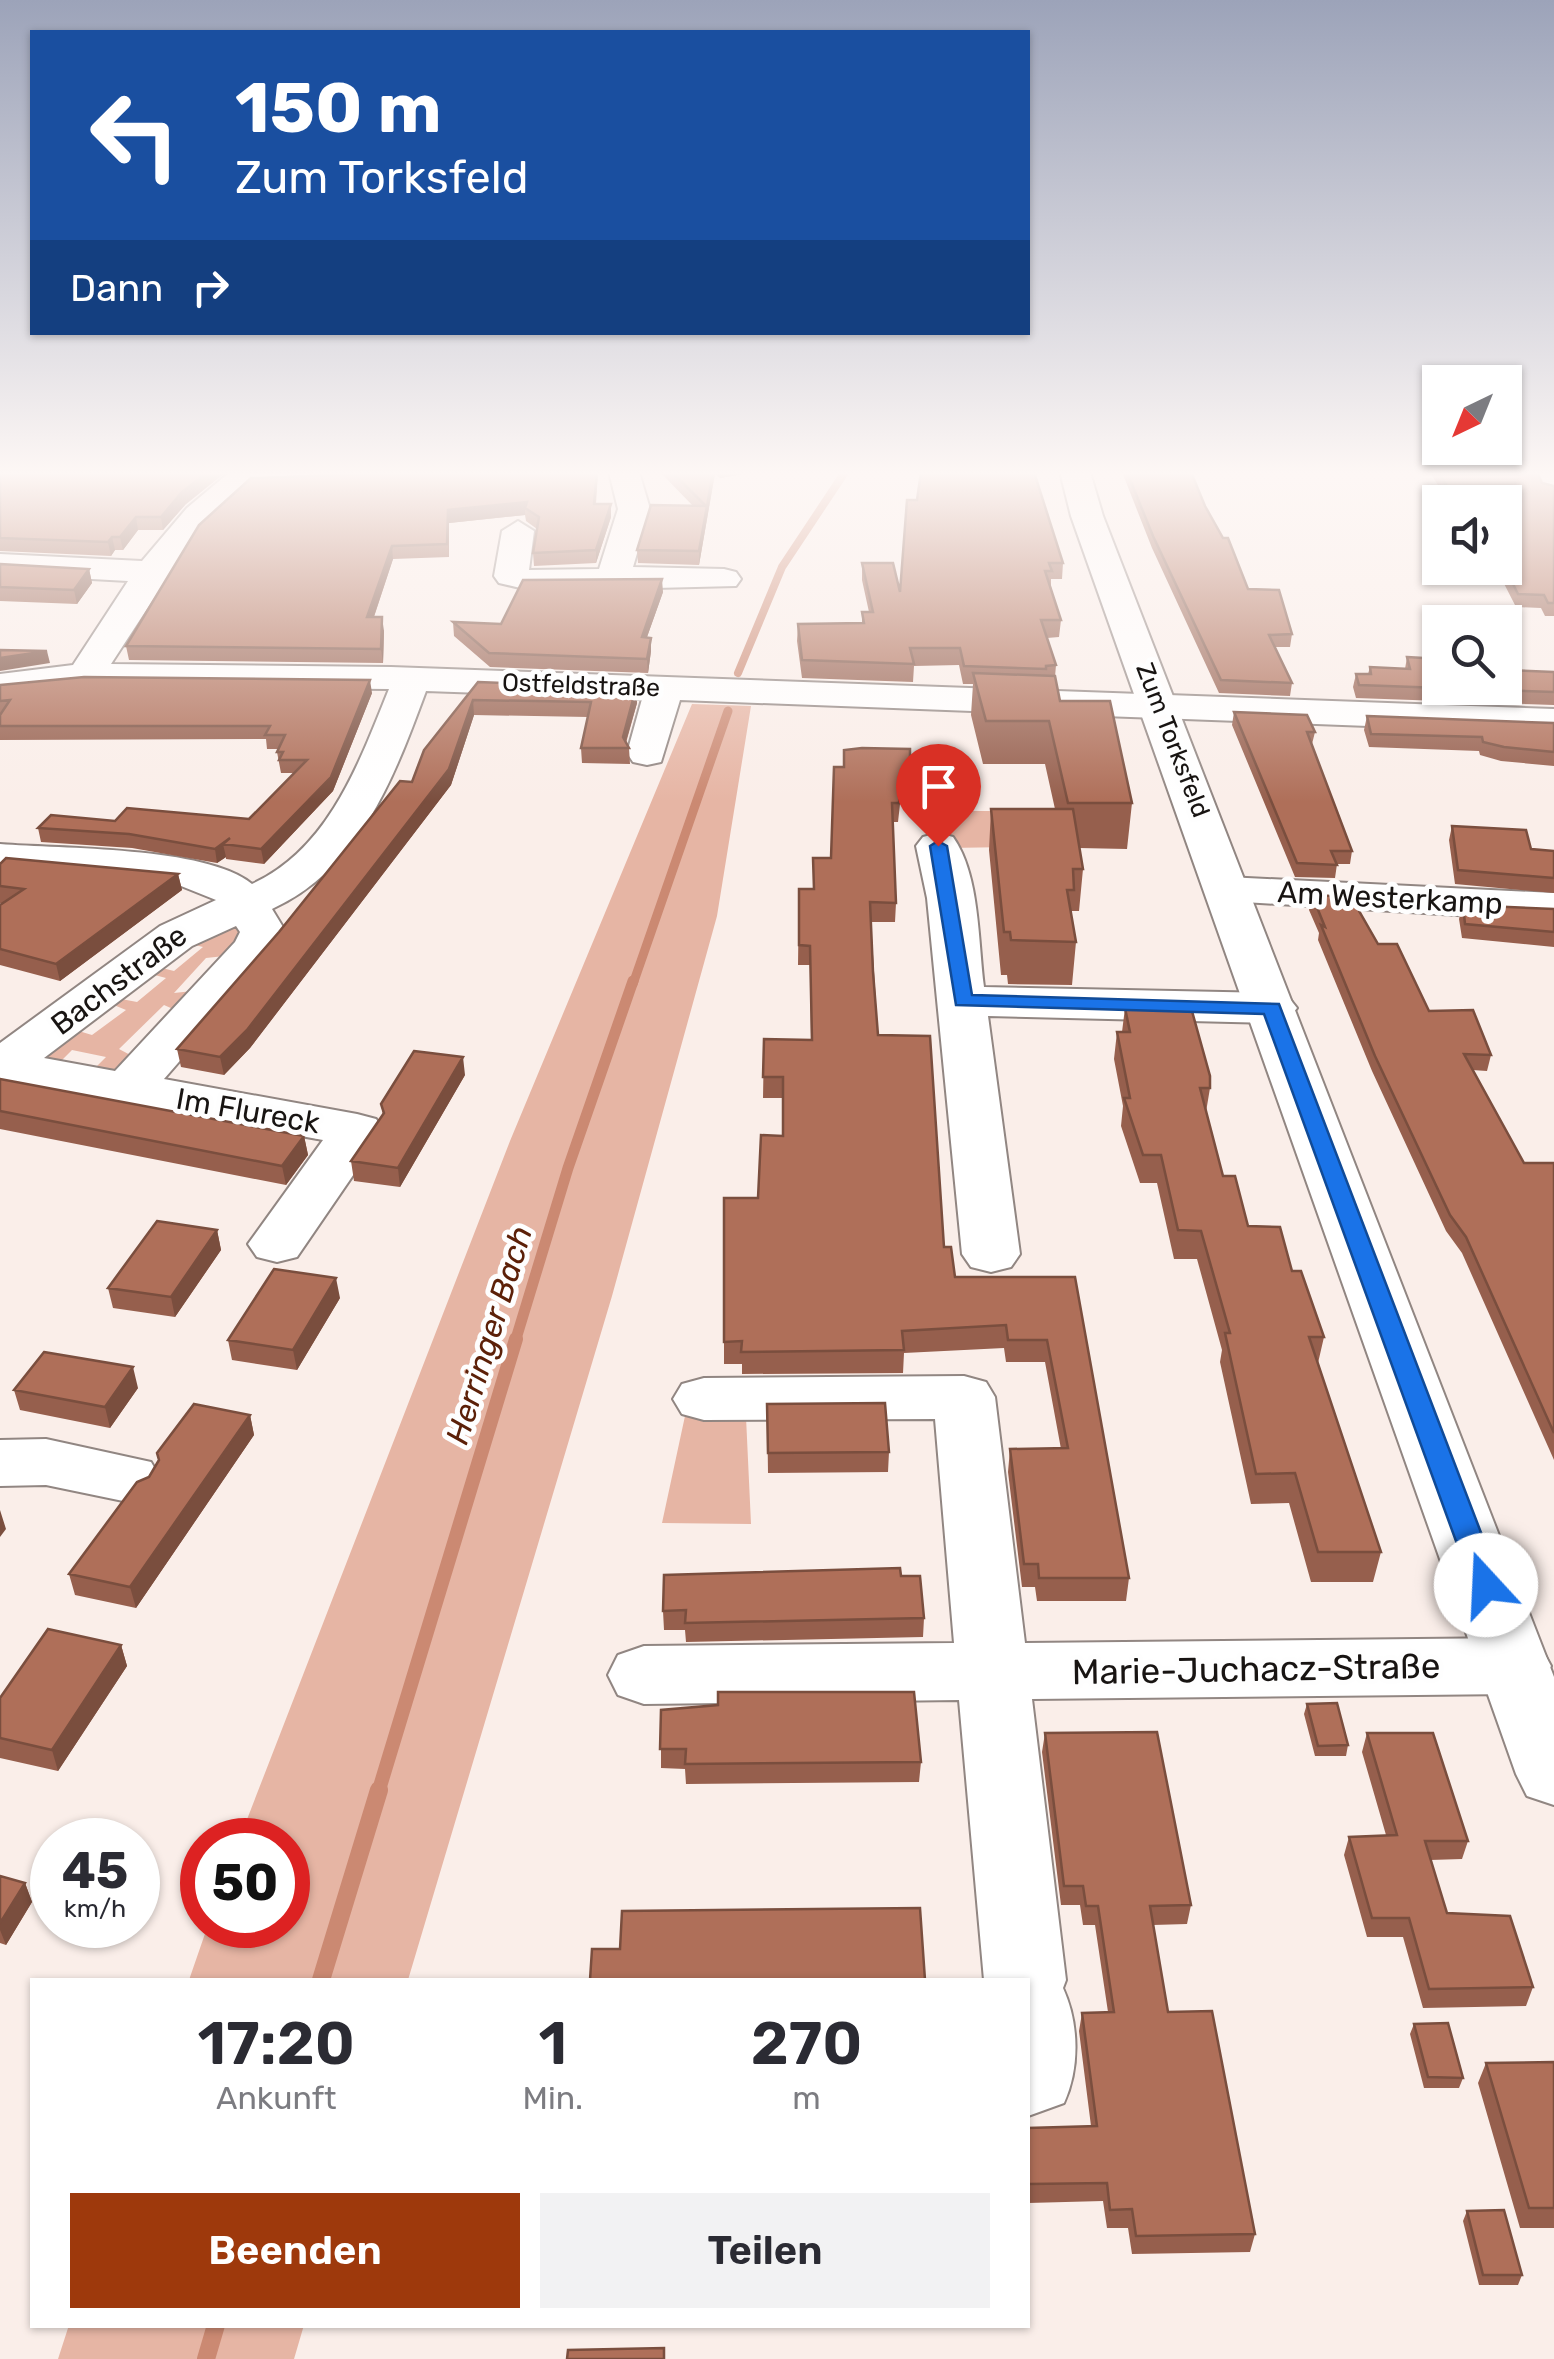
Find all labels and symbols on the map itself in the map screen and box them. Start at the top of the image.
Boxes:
north arrow [1422,365,1522,465]
street label: Zum Torksfeld [1130,659,1216,821]
street label: Ostfeldstraße [501,668,661,702]
pin [896,744,981,847]
street label: Am Westerkamp [1277,874,1503,922]
street label: Bachstraße [44,917,194,1043]
street label: Im Flureck [173,1081,323,1141]
water label: Herringer Bach [438,1221,540,1449]
position arrow [1434,1533,1538,1637]
street label: Marie-Juchacz-Straße [1071,1645,1441,1693]
speed limit sign: 50 [180,1818,310,1948]

